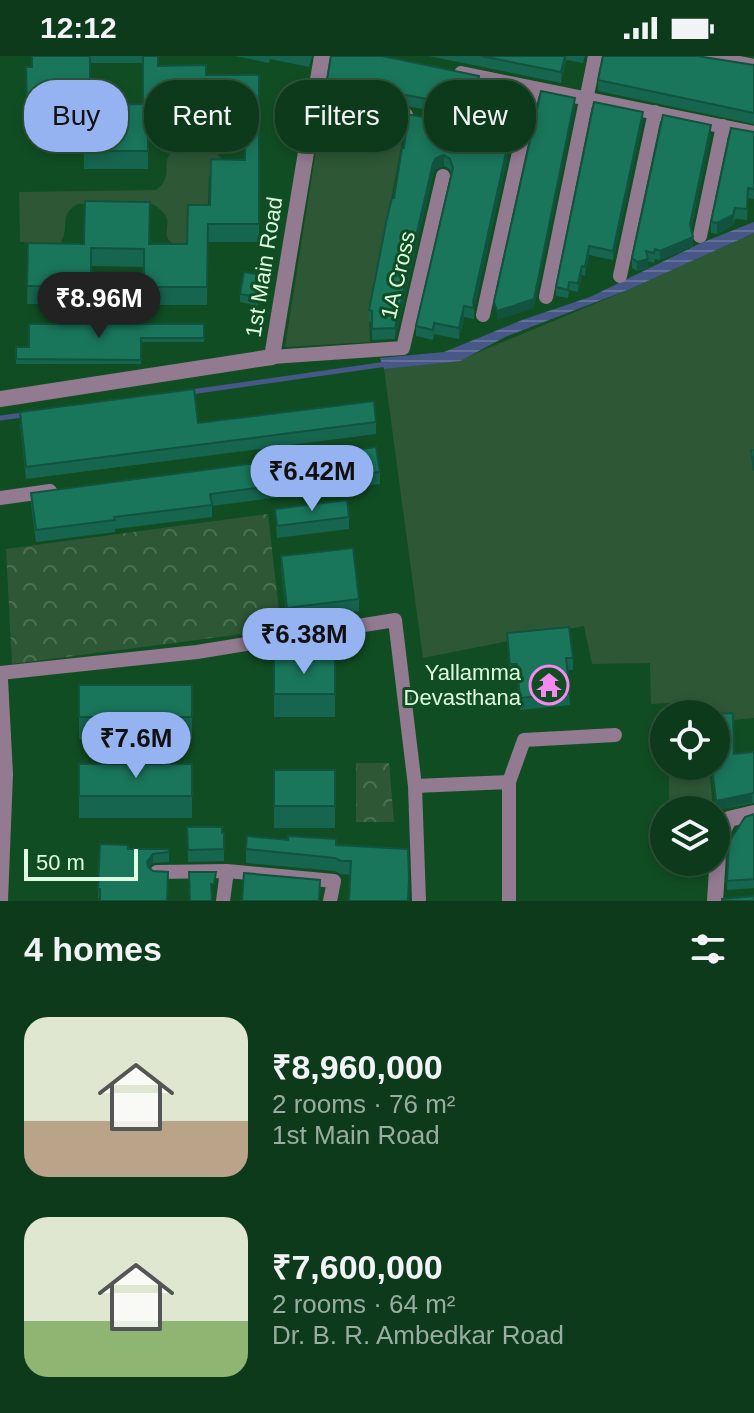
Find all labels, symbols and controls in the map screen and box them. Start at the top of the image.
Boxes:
text: 12:12 [40,11,117,44]
chip: Buy [24,80,128,152]
chip: Rent [144,80,259,152]
chip: Filters [275,80,408,152]
chip: New [424,80,536,152]
street label: 1st Main Road [241,195,287,339]
street label: 1A Cross [376,229,420,321]
pin: ₹8.96M [34,272,164,340]
text: ₹8.96M [55,283,143,313]
pin: ₹6.42M [247,445,377,513]
text: ₹6.42M [268,456,356,486]
pin: ₹6.38M [239,608,369,676]
text: ₹6.38M [260,619,348,649]
place label: Yallamma Devasthana [404,660,522,710]
temple icon: Yallamma Devasthana [528,664,570,706]
map controls [650,700,730,876]
button: locate [650,700,730,780]
pin: ₹7.6M [80,712,192,780]
text: ₹7.6M [100,723,172,753]
button: layers [650,796,730,876]
scale bar [24,845,138,881]
text: 50 m [36,850,85,875]
icon: filters [686,927,730,971]
text: 4 homes [24,930,162,968]
text: ₹8,960,000 [272,1048,443,1086]
icon: home [88,1049,184,1145]
text: 2 rooms · 76 m² [272,1089,456,1119]
text: 1st Main Road [272,1120,440,1150]
text: ₹7,600,000 [272,1248,443,1286]
icon: home [88,1249,184,1345]
text: 2 rooms · 64 m² [272,1289,456,1319]
text: Dr. B. R. Ambedkar Road [272,1320,564,1350]

